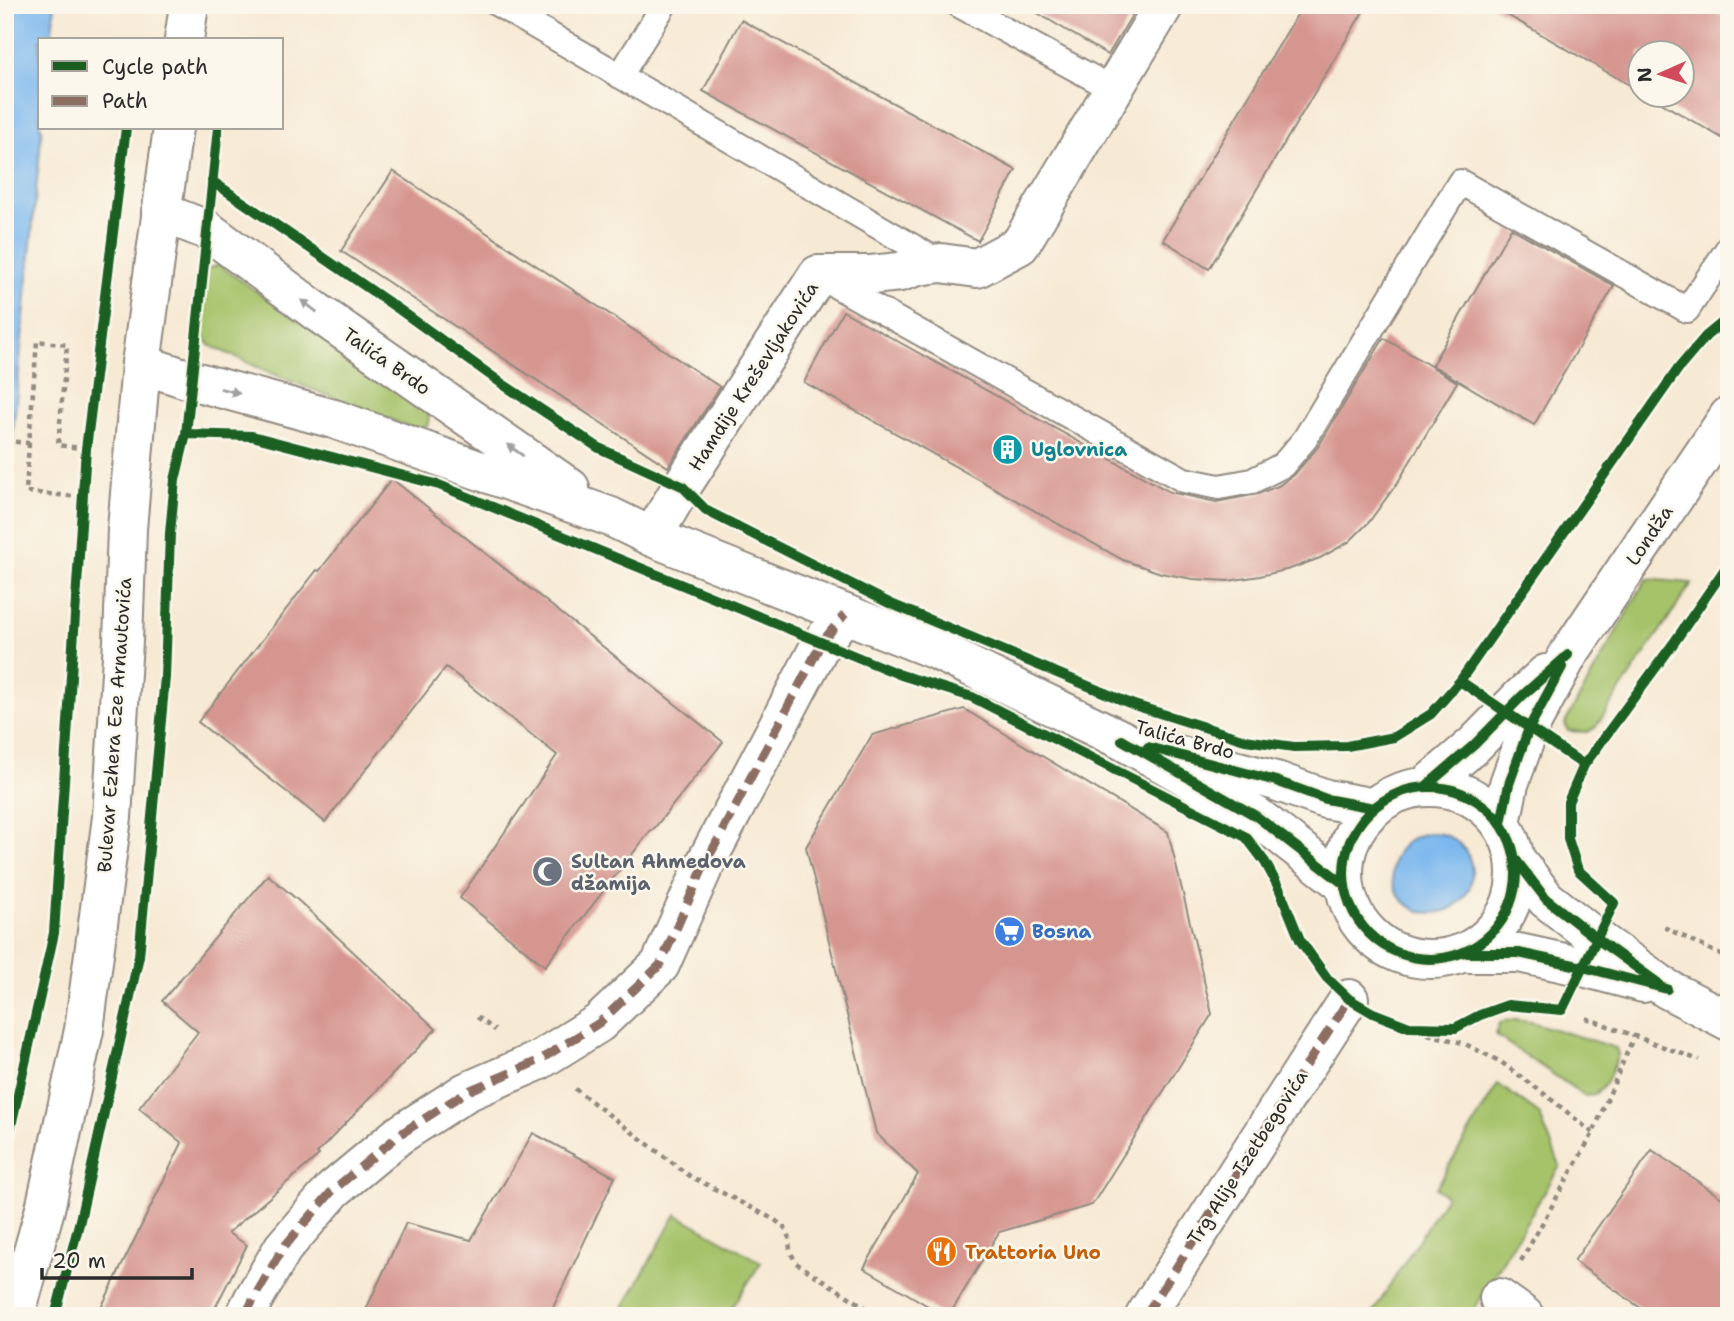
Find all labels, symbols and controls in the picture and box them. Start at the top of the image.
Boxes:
legend [38,38,284,130]
north arrow [1626,38,1696,108]
text: Cycle path [102,53,208,81]
text: N [1632,67,1657,83]
text: Path [102,87,148,115]
street label: Hamdije Kreševljakovića [683,277,824,476]
one-way arrow [300,299,318,313]
street label: Talića Brdo [338,322,436,401]
one-way arrow [219,386,240,396]
building icon: Uglovnica [991,432,1025,466]
place label: Uglovnica [1031,437,1127,462]
one-way arrow [506,443,524,457]
street label: Londža [1620,500,1679,570]
street label: Bulevar Ezhera Eze Arnautovića [92,576,137,874]
street label: Talića Brdo [1132,714,1237,765]
place label: Sultan Ahmedova džamija [571,849,746,896]
mosque icon: Sultan Ahmedova džamija [531,855,565,889]
supermarket icon: Bosna [992,914,1026,948]
place label: Bosna [1032,919,1092,944]
street label: Trg Alije Izetbegovića [1182,1065,1313,1249]
restaurant icon: Trattoria Uno [925,1235,959,1269]
scale bar [42,1237,192,1281]
place label: Trattoria Uno [965,1240,1101,1265]
text: 20 m [52,1247,106,1275]

